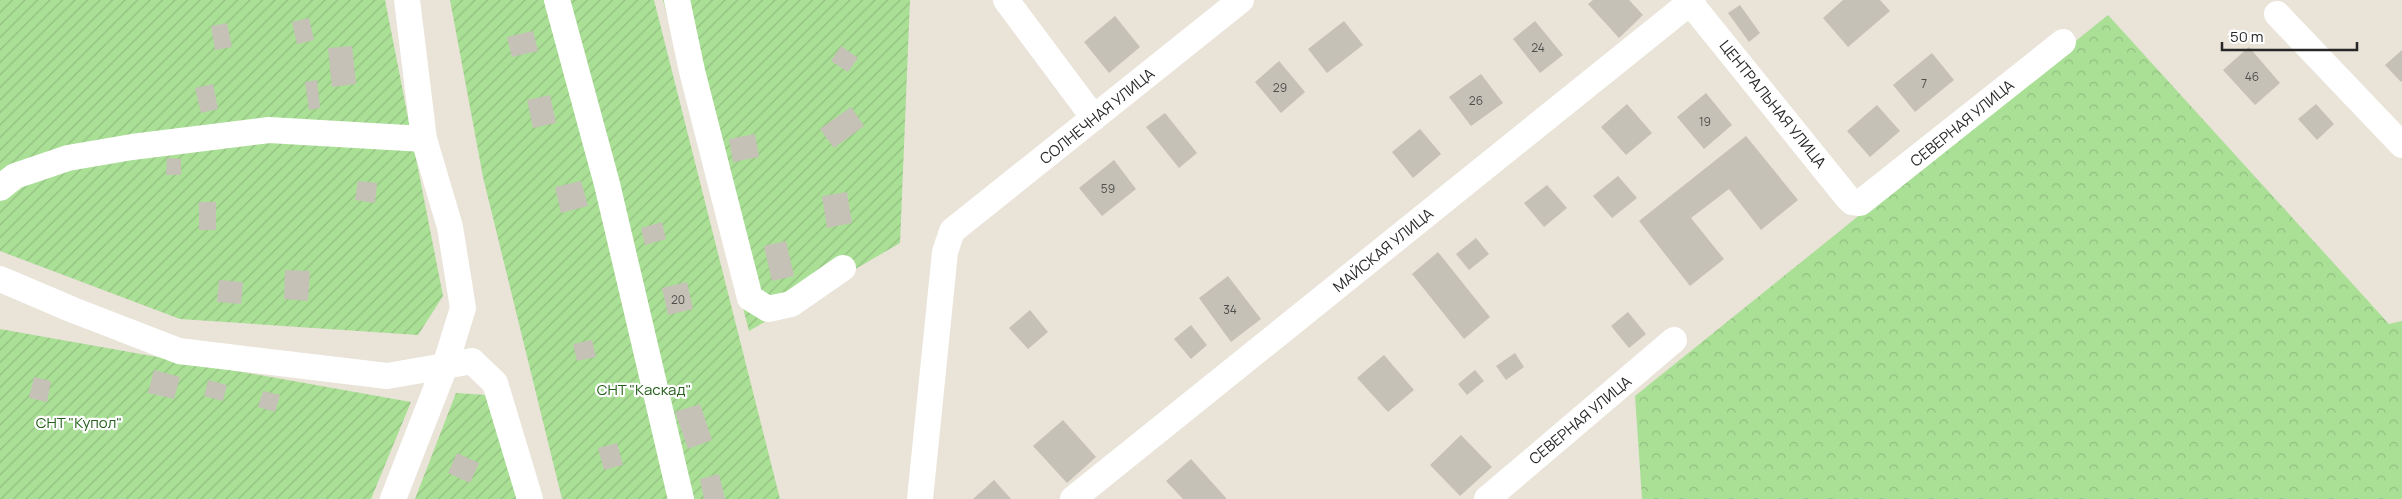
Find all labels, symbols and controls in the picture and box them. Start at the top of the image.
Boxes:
scale bar [2222,20,2357,52]
text: 50 m [2230,26,2264,47]
street label: ЦЕНТРАЛЬНАЯ УЛИЦА [1715,36,1831,173]
house number: 24 [1531,39,1545,56]
street label: СОЛНЕЧНАЯ УЛИЦА [1035,63,1159,169]
house number: 46 [2245,68,2259,85]
street label: СЕВЕРНАЯ УЛИЦА [1906,74,2019,171]
house number: 7 [1921,75,1927,92]
house number: 29 [1273,79,1287,96]
house number: 26 [1469,92,1483,109]
house number: 19 [1699,113,1711,130]
house number: 59 [1101,180,1115,197]
street label: МАЙСКАЯ УЛИЦА [1328,203,1438,297]
house number: 20 [671,291,685,308]
house number: 34 [1223,301,1237,318]
street label: СЕВЕРНАЯ УЛИЦА [1524,371,1636,469]
park label: СНТ "Каскад" [597,379,691,400]
park label: СНТ "Купол" [36,412,122,433]

